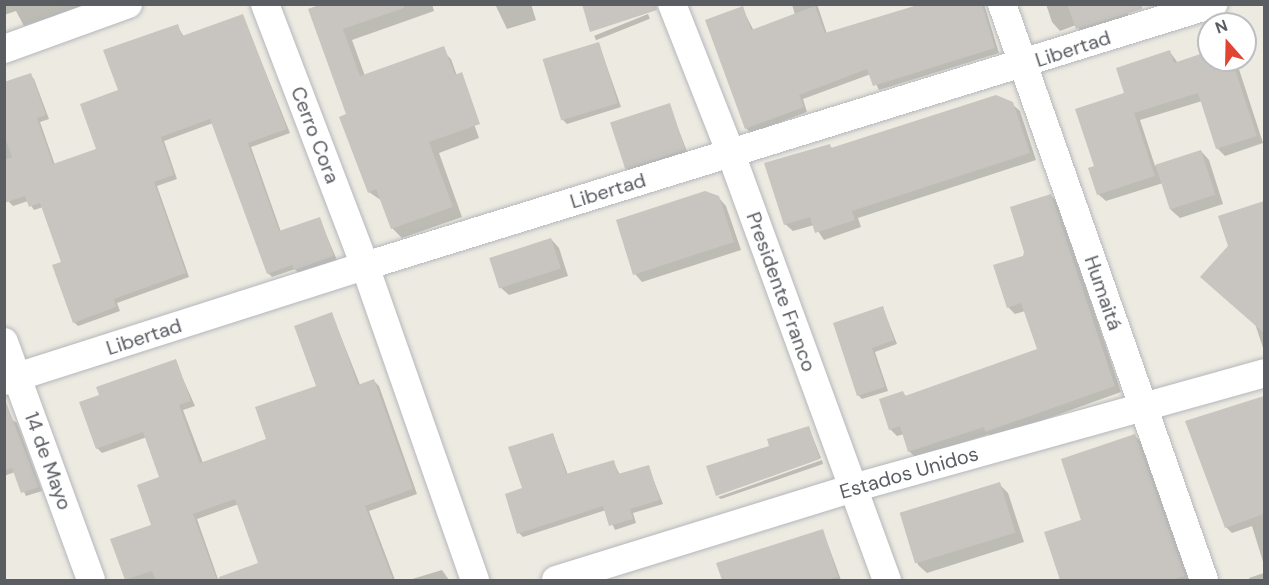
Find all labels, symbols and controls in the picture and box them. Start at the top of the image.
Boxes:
north arrow [1197,12,1257,72]
text: N [1212,15,1230,38]
street label: Libertad [1032,26,1114,72]
street label: Cerro Cora [286,83,344,187]
street label: Libertad [567,168,649,214]
street label: Presidente Franco [741,209,821,375]
street label: Humaitá [1079,253,1127,333]
street label: Libertad [103,314,185,360]
street label: 14 de Mayo [19,409,77,513]
street label: Estados Unidos [837,442,981,504]

